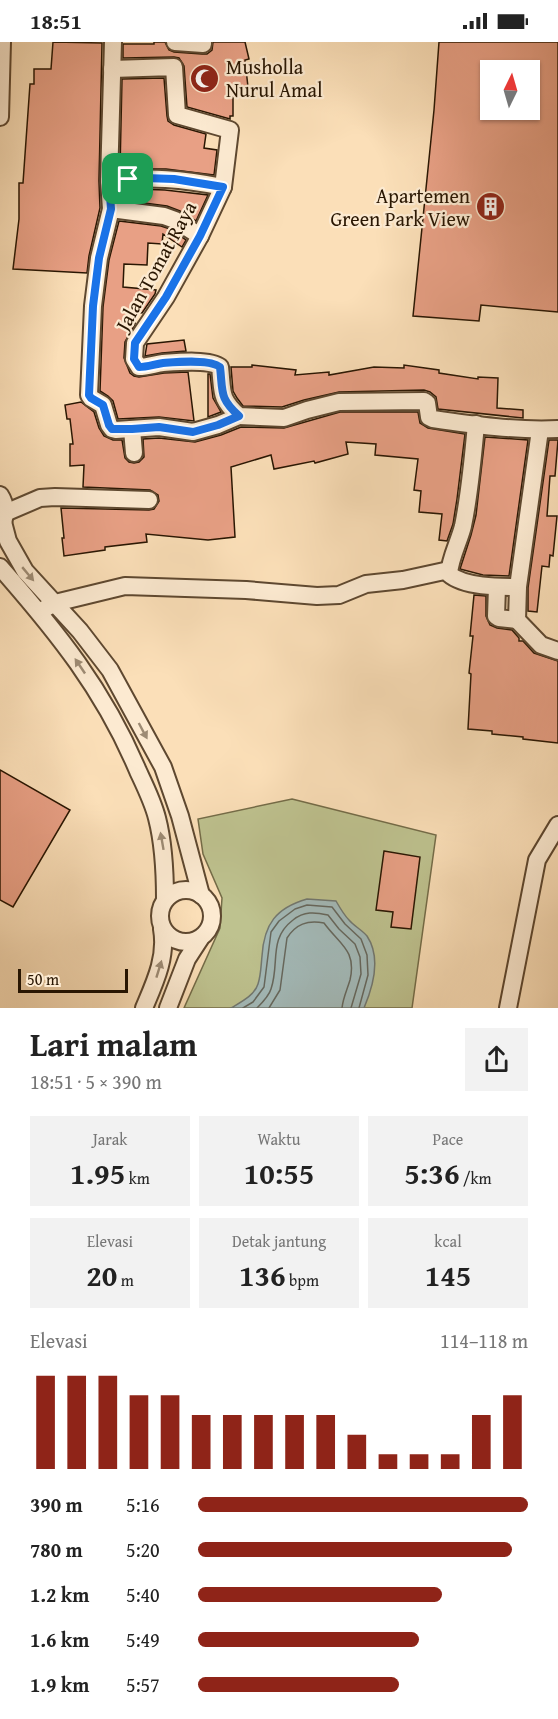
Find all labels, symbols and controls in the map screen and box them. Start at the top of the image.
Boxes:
text: 18:51 [30,5,82,37]
place label: Musholla Nurul Amal [226,52,323,104]
north arrow [480,60,540,120]
map controls [480,60,540,120]
mosque icon: Musholla Nurul Amal [189,62,221,94]
pin [102,153,153,204]
icon: arrive [111,162,144,195]
place label: Apartemen Green Park View [331,181,471,233]
building icon: Apartemen Green Park View [475,191,507,223]
street label: Jalan Tomat Raya [106,195,204,339]
one-way arrow [22,566,35,582]
one-way arrow [74,658,86,674]
one-way arrow [138,722,148,739]
one-way arrow [157,832,166,851]
one-way arrow [155,960,164,978]
scale bar [18,966,128,994]
text: 50 m [27,967,59,991]
text: Lari malam [30,1020,197,1068]
button: share [465,1028,528,1091]
text: 18:51 · 5 × 390 m [30,1067,162,1096]
text: Jarak [93,1127,127,1151]
text: Waktu [258,1127,300,1151]
text: Pace [433,1127,463,1151]
text: 1.95 [70,1151,125,1195]
text: 10:55 [244,1151,314,1195]
text: 5:36 [404,1151,459,1195]
text: km [125,1166,150,1190]
text: /km [459,1166,492,1190]
text: Elevasi [87,1229,133,1253]
text: Detak jantung [232,1229,326,1253]
text: kcal [434,1229,462,1253]
text: 20 [86,1253,117,1297]
text: 136 [239,1253,286,1297]
text: 145 [425,1253,471,1297]
text: m [117,1268,134,1292]
text: bpm [286,1268,319,1292]
text: Elevasi [30,1326,88,1355]
text: 114–118 m [440,1326,528,1355]
text: 390 m [30,1490,83,1519]
text: 5:16 [126,1490,160,1519]
text: 780 m [30,1535,83,1564]
text: 5:20 [126,1535,160,1564]
text: 1.2 km [30,1580,89,1609]
text: 5:40 [126,1580,160,1609]
text: 1.6 km [30,1625,89,1654]
text: 5:49 [126,1625,160,1654]
text: 1.9 km [30,1670,89,1699]
text: 5:57 [126,1670,160,1699]

